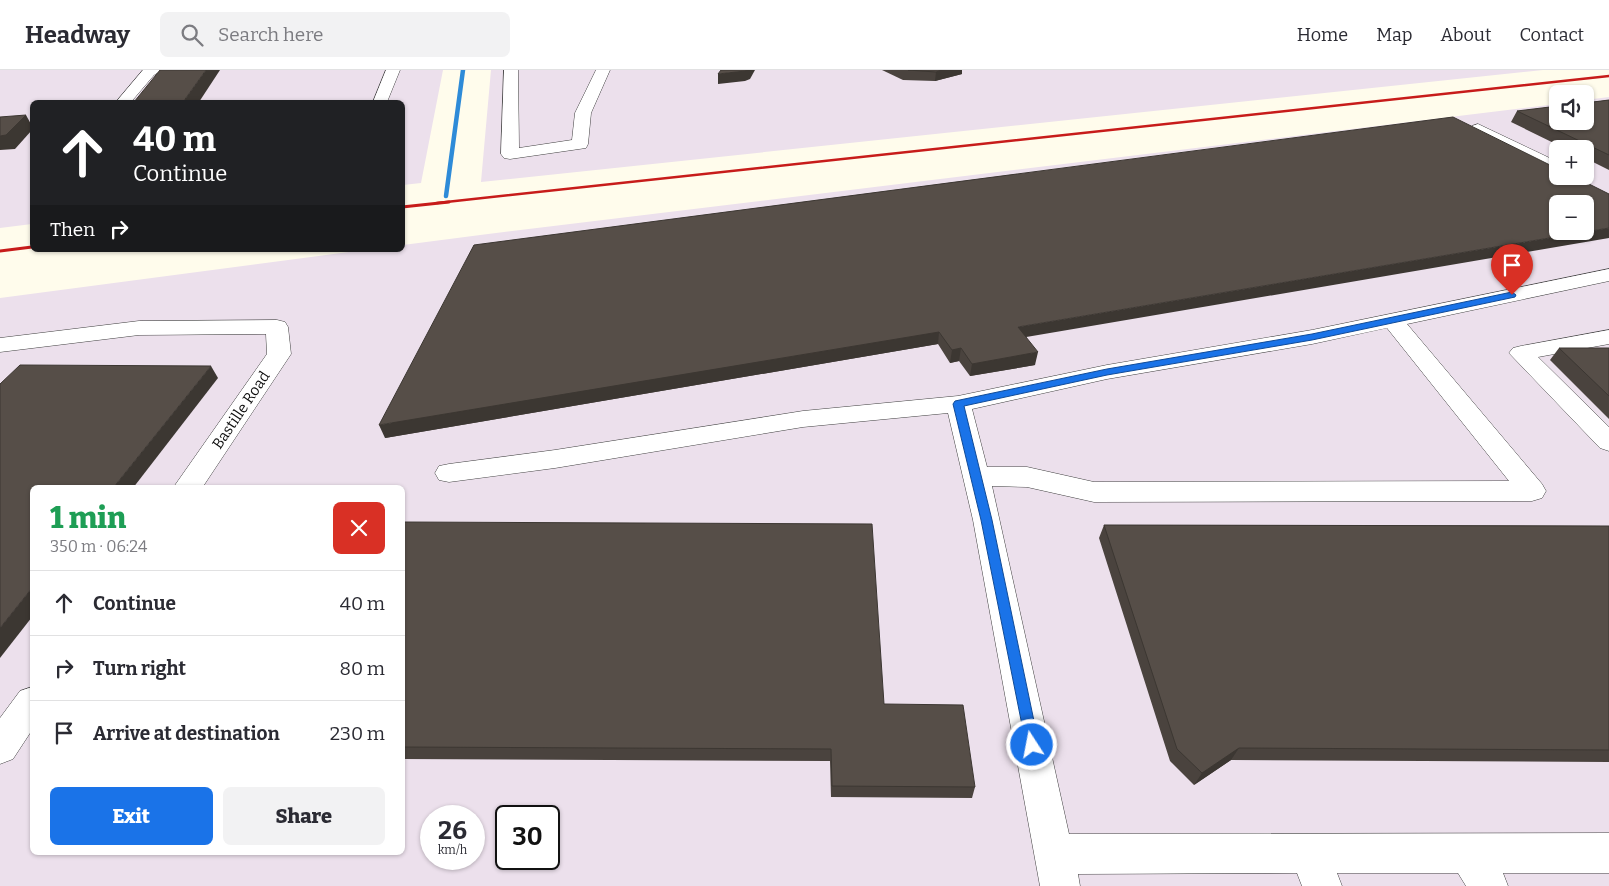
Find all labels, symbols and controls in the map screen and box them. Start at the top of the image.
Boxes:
search box [160,12,510,57]
text: Headway [25,21,130,49]
icon: search [178,21,206,49]
text: Search here [218,23,324,46]
text: Home [1297,24,1348,46]
text: Map [1376,24,1412,46]
text: About [1440,24,1491,46]
text: Contact [1519,24,1584,46]
map controls [1549,85,1594,240]
button: sound [1549,85,1594,130]
text: 40 m [133,118,216,160]
icon: ahead [50,120,115,185]
button: + [1549,140,1594,185]
text: Continue [133,160,227,187]
button: − [1549,195,1594,240]
icon: right [105,215,133,243]
text: Then [50,218,95,241]
pin [1491,244,1533,295]
icon: arrive [1498,251,1526,279]
street label: Bastille Road [208,368,274,452]
text: 1 min [50,500,126,536]
button: close [333,502,385,554]
text: 350 m · 06:24 [50,537,147,556]
icon: ahead [50,589,78,617]
text: Continue [93,592,176,615]
text: 40 m [340,592,385,615]
icon: right [50,654,78,682]
text: Turn right [93,657,186,680]
text: 80 m [339,657,385,680]
position arrow [1005,718,1057,770]
icon: arrive [50,719,78,747]
text: Arrive at destination [93,722,280,745]
text: 230 m [330,722,385,745]
button: Exit [50,787,213,845]
button: Share [223,787,385,845]
speed limit sign: 30 [495,805,560,870]
text: 26 [438,816,467,846]
text: km/h [438,843,467,857]

